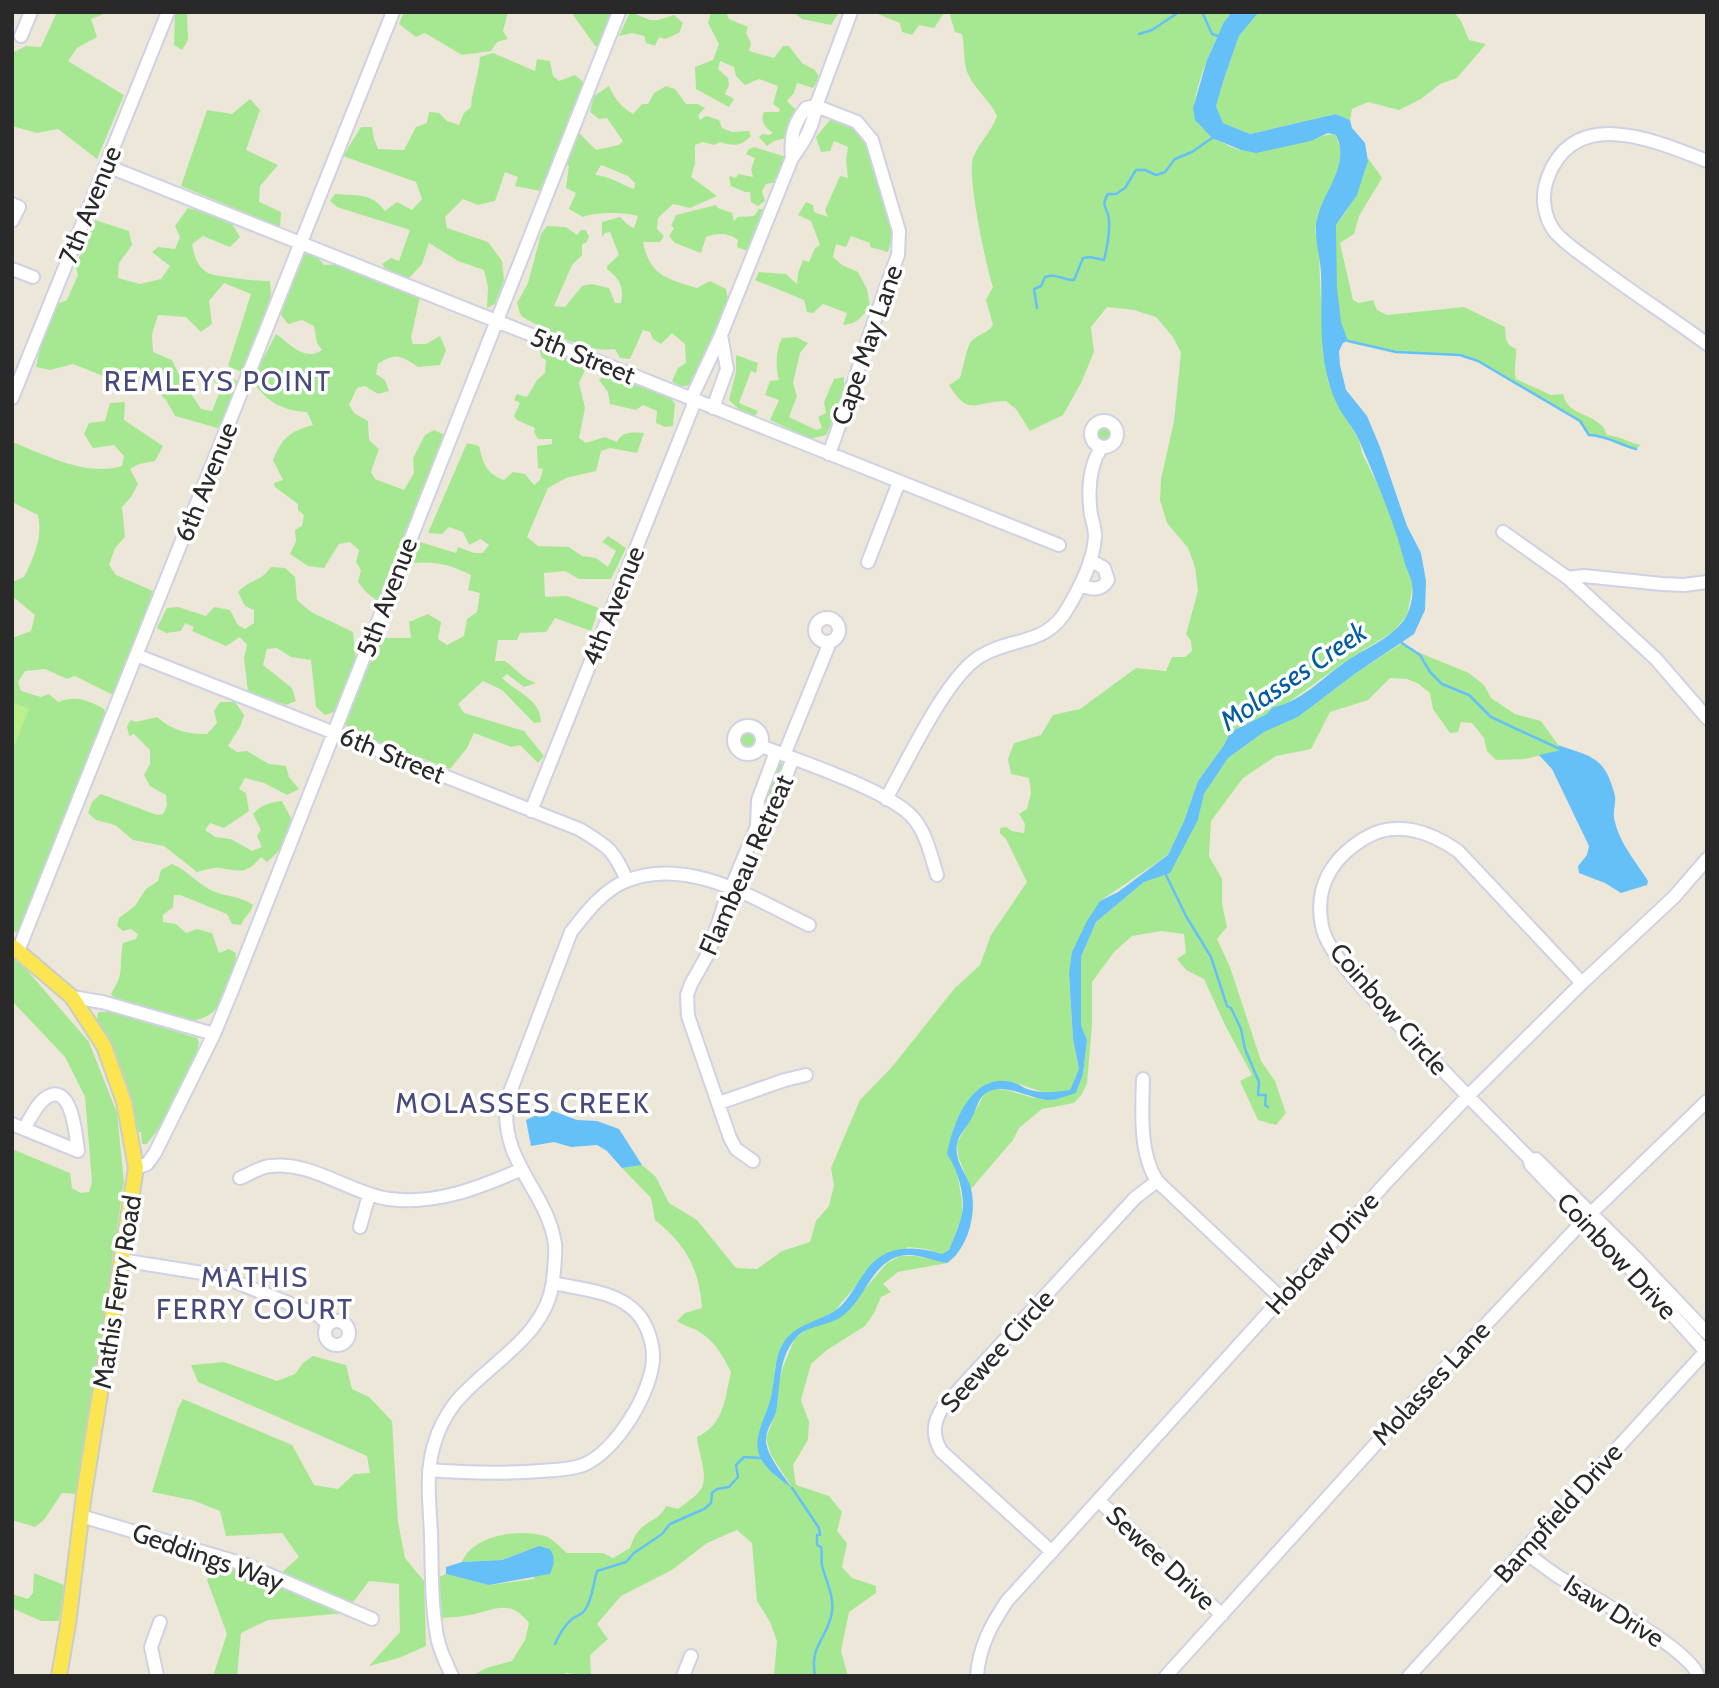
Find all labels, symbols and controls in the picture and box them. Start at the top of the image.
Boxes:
street label: 7th Avenue [52,141,128,269]
street label: Cape May Lane [825,261,909,429]
street label: 5th Street [526,321,640,391]
district label: REMLEYS POINT [104,364,332,398]
street label: 6th Avenue [168,418,244,546]
street label: 5th Avenue [350,533,424,661]
street label: 4th Avenue [575,542,651,670]
water label: Molasses Creek [1212,614,1374,738]
street label: 6th Street [335,720,449,791]
street label: Flambeau Retreat [692,770,800,960]
street label: Coinbow Circle [1323,936,1455,1082]
district label: MOLASSES CREEK [395,1086,651,1120]
street label: Hobcaw Drive [1259,1185,1385,1321]
street label: Coinbow Drive [1550,1186,1684,1326]
street label: Mathis Ferry Road [86,1193,148,1391]
district label: MATHIS FERRY COURT [156,1260,354,1326]
street label: Seewee Circle [933,1283,1061,1419]
street label: Molasses Lane [1365,1314,1497,1452]
street label: Bampfield Drive [1487,1436,1629,1590]
street label: Sewee Drive [1100,1499,1222,1617]
street label: Geddings Way [128,1516,288,1598]
street label: Isaw Drive [1558,1568,1670,1654]

